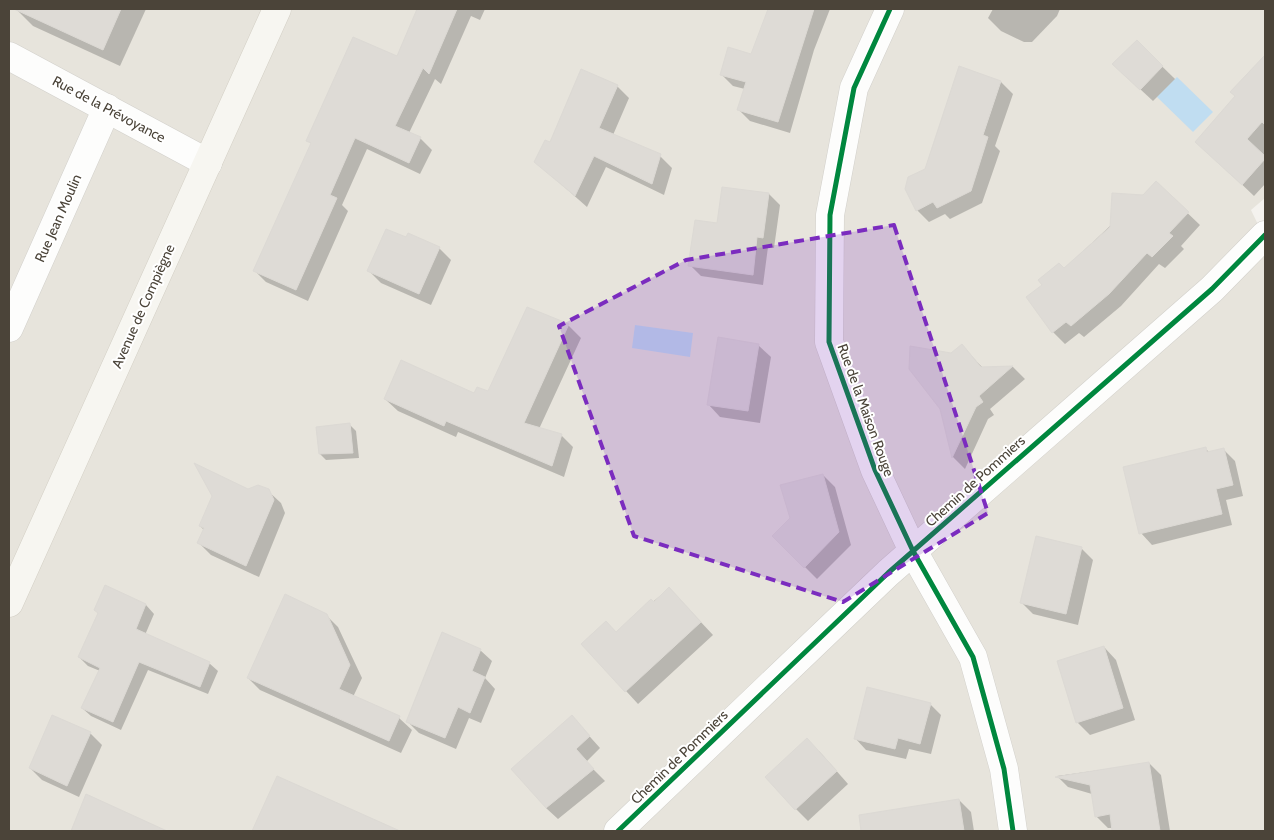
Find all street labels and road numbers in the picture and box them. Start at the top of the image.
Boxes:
street label: Rue de la Prévoyance [49,72,169,146]
street label: Rue Jean Moulin [31,171,86,265]
street label: Avenue de Compiègne [108,241,178,371]
street label: Rue de la Maison Rouge [834,341,898,479]
street label: Chemin de Pommiers [921,431,1029,531]
street label: Chemin de Pommiers [627,706,731,808]

